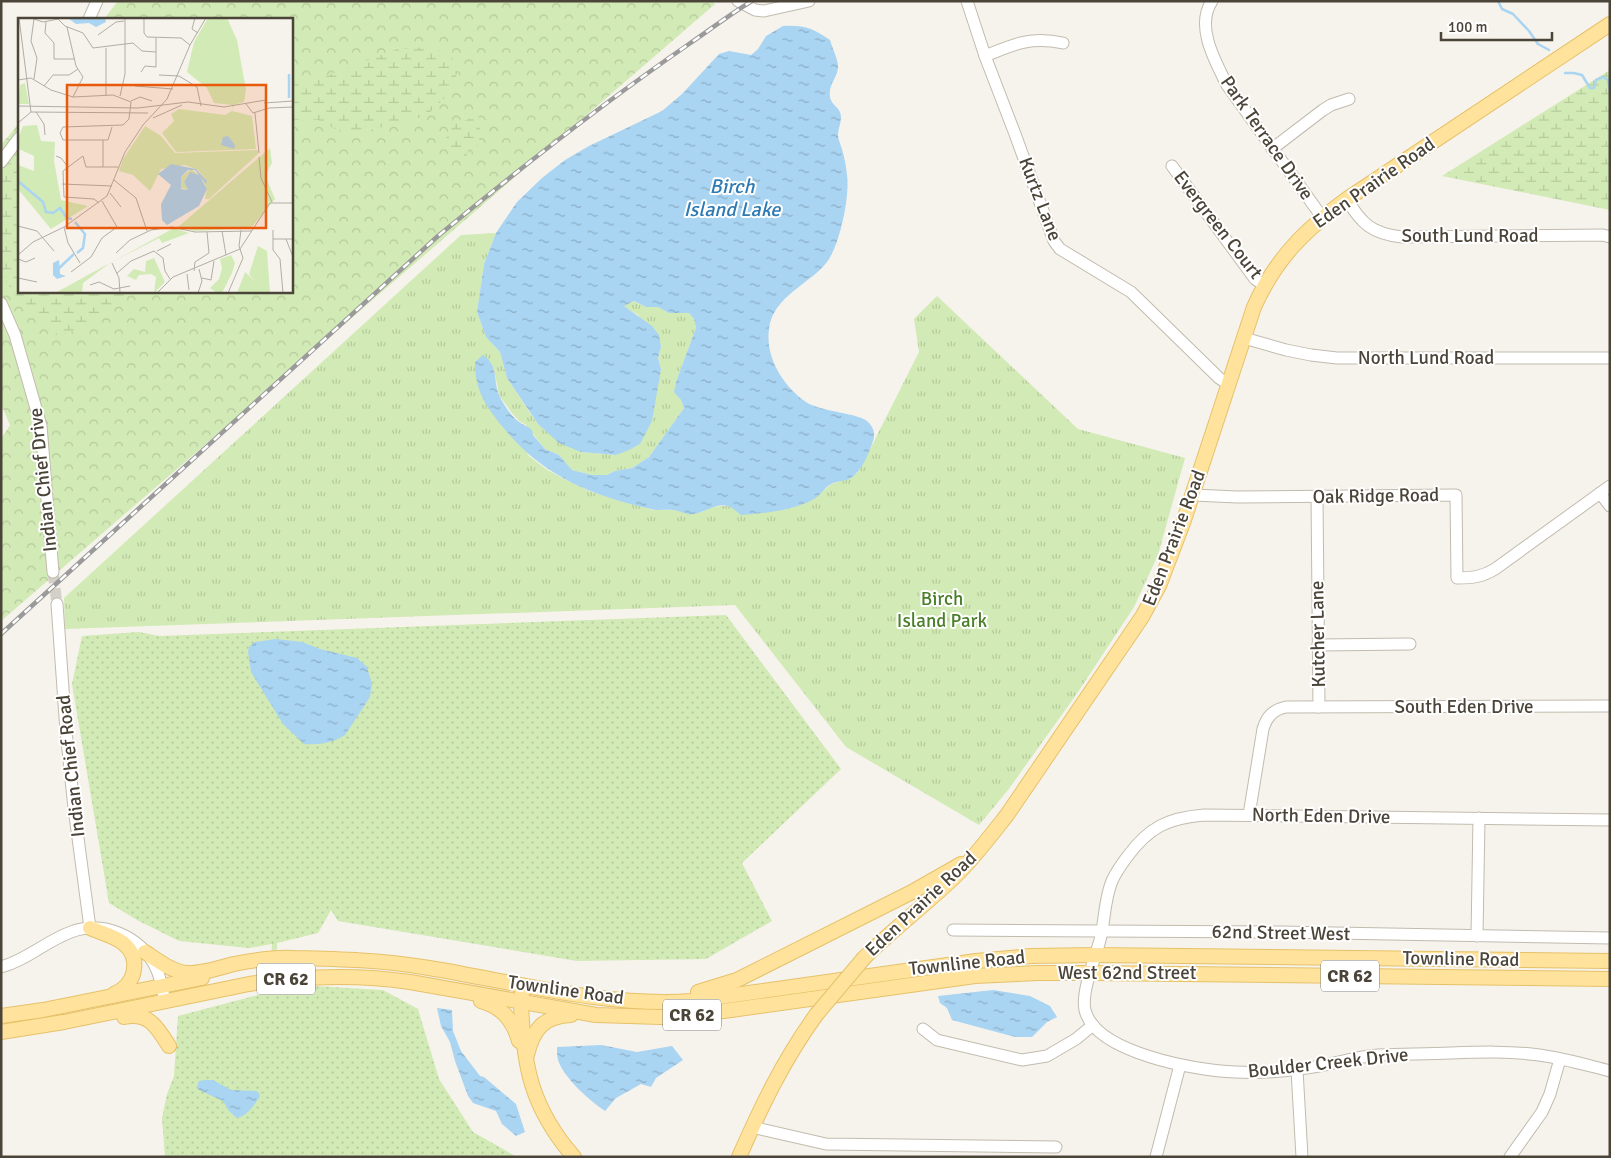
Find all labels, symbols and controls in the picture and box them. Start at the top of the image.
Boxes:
scale bar [1441,10,1552,42]
inset map [18,18,292,292]
text: 100 m [1448,18,1488,36]
street label: Park Terrace Drive [1215,71,1319,205]
street label: Eden Prairie Road [1308,132,1440,234]
street label: Kurtz Lane [1013,154,1067,244]
street label: Evergreen Court [1168,166,1268,284]
water label: Birch Island Lake [684,174,781,222]
street label: South Lund Road [1401,224,1539,248]
street label: North Lund Road [1358,346,1494,370]
street label: Indian Chief Drive [23,407,63,553]
street label: Eden Prairie Road [1137,467,1211,609]
street label: Oak Ridge Road [1312,483,1440,509]
street label: Kutcher Lane [1305,580,1331,688]
park label: Birch Island Park [897,587,988,633]
street label: Indian Chief Road [52,694,90,838]
street label: South Eden Drive [1394,695,1534,719]
street label: North Eden Drive [1252,803,1390,829]
street label: Eden Prairie Road [860,846,982,962]
street label: 62nd Street West [1211,920,1351,946]
street label: Townline Road [908,945,1026,981]
street label: Townline Road [1402,946,1520,972]
road number: CR 62 [1321,960,1379,991]
street label: West 62nd Street [1058,961,1197,985]
road number: CR 62 [257,964,315,994]
street label: Townline Road [506,970,626,1010]
road number: CR 62 [663,1000,721,1030]
street label: Boulder Creek Drive [1247,1043,1409,1083]

